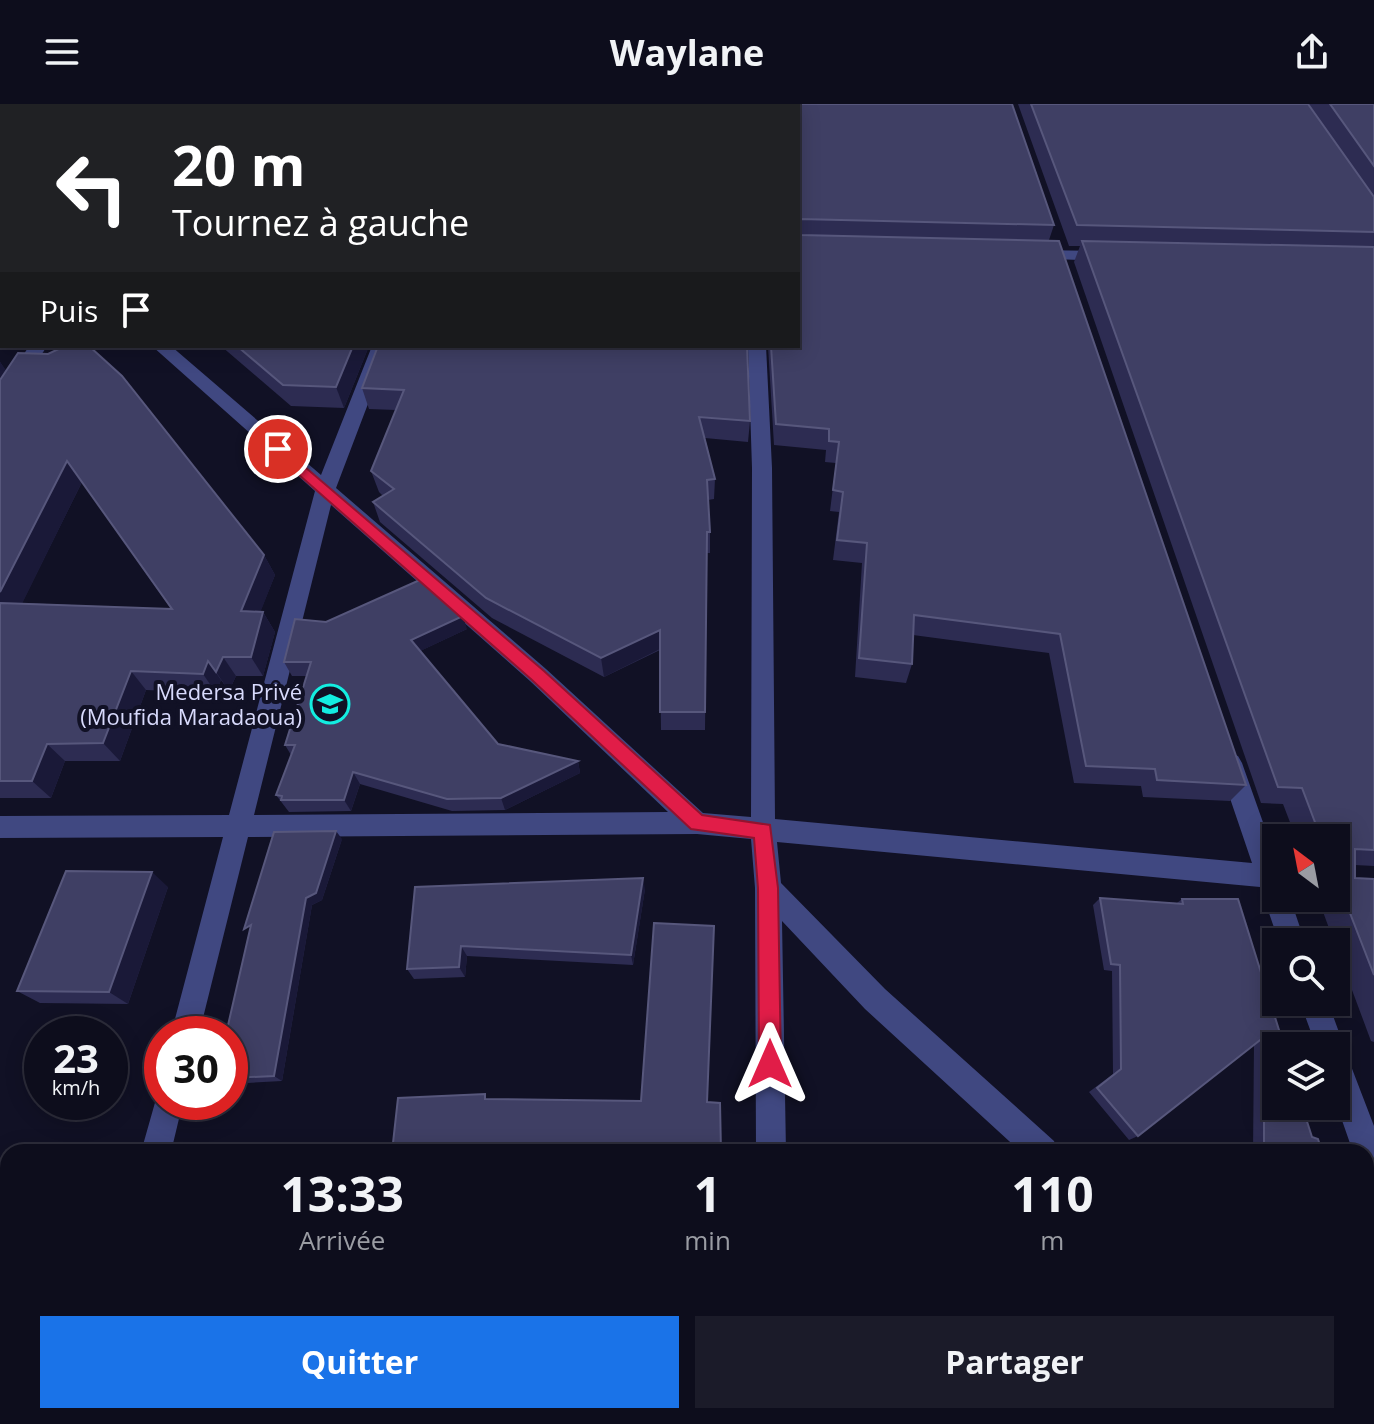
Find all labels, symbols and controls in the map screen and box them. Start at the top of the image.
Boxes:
text: Waylane [610,28,764,77]
icon: menu [40,30,84,74]
icon: share [1290,30,1334,74]
text: 20 m [172,126,306,202]
icon: left [40,136,144,240]
text: Tournez à gauche [172,198,469,247]
icon: arrive [114,288,158,332]
text: Puis [40,290,98,331]
pin [244,415,312,483]
icon: arrive [256,427,300,471]
place label: Medersa Privé (Moufida Maradaoua) [80,676,302,731]
school or university icon: Medersa Privé (Moufida Maradaoua) [309,683,351,725]
north arrow [1262,824,1350,912]
map controls [1262,824,1350,1120]
button: search [1262,928,1350,1016]
speed limit sign: 30 [144,1016,248,1120]
position arrow [728,1022,812,1106]
text: 23 [53,1030,99,1085]
button: layers [1262,1032,1350,1120]
text: km/h [52,1074,100,1101]
text: 13:33 [280,1161,404,1226]
text: 1 [694,1161,721,1226]
text: 110 [1011,1161,1094,1226]
text: Arrivée [299,1222,385,1258]
text: min [684,1222,731,1258]
text: m [1040,1222,1064,1258]
button: Quitter [40,1316,679,1408]
button: Partager [695,1316,1334,1408]

